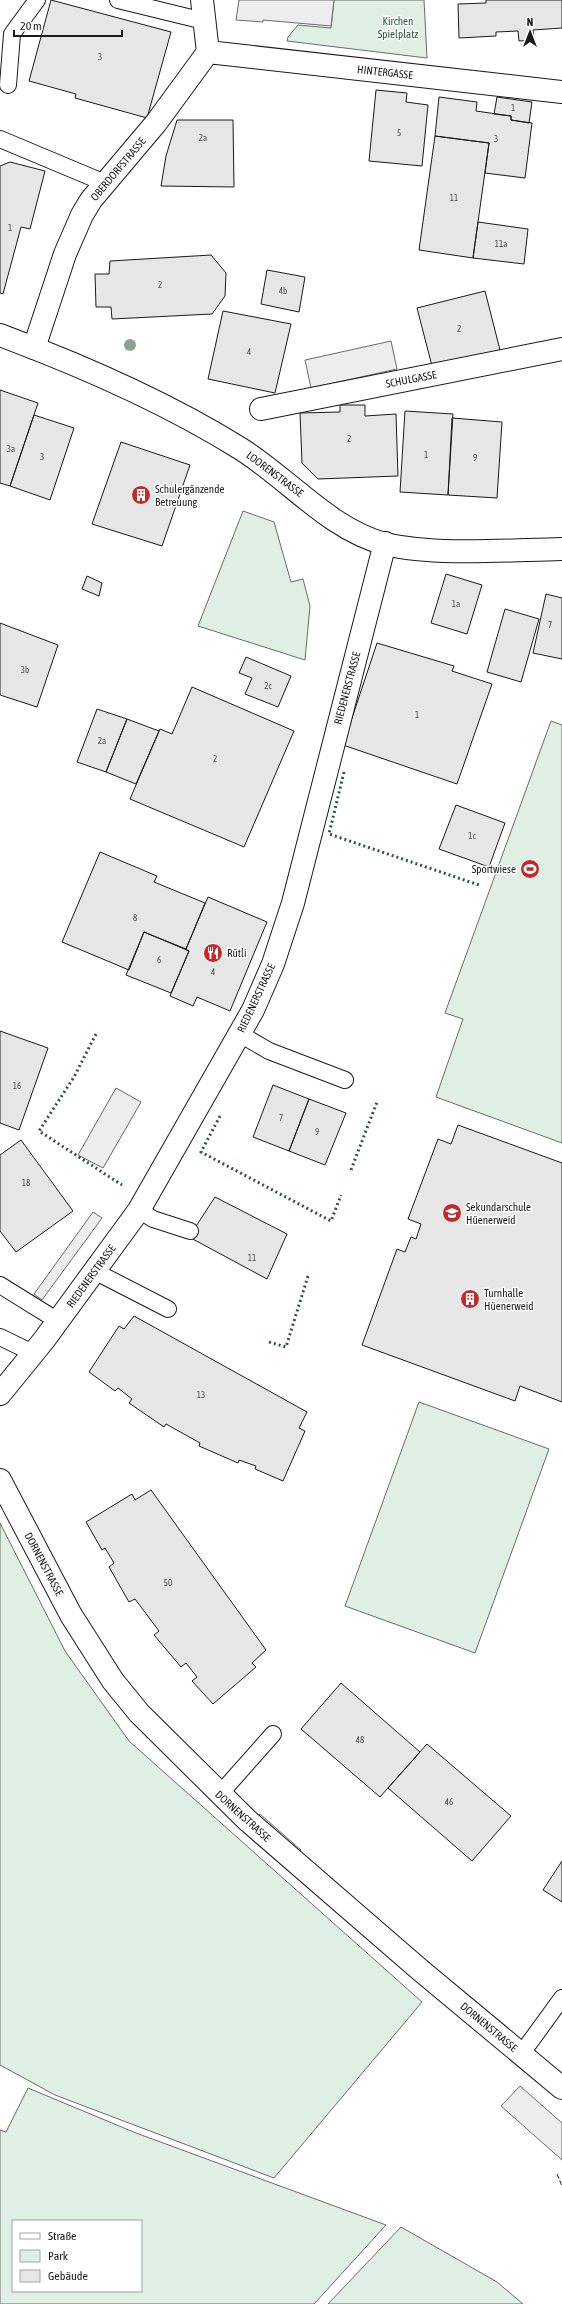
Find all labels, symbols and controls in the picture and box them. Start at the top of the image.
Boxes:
scale bar [14,12,122,38]
north arrow [510,12,550,52]
park label: Kirchen Spielplatz [378,15,418,40]
text: N [527,16,533,28]
text: 20 m [20,19,42,33]
house number: 3 [98,52,102,62]
street label: HINTERGASSE [357,63,414,81]
house number: 1 [511,103,515,113]
house number: 5 [397,128,401,138]
house number: 2a [199,133,207,143]
house number: 3 [494,134,498,144]
street label: OBERDORFSTRASSE [88,135,148,203]
house number: 11 [450,193,458,203]
house number: 1 [8,223,12,233]
house number: 11a [495,239,507,249]
house number: 2 [158,280,162,290]
house number: 4b [279,286,287,296]
house number: 2 [457,324,461,334]
house number: 4 [247,347,251,357]
street label: SCHULGASSE [385,368,438,390]
house number: 2 [347,434,351,444]
house number: 3a [7,444,15,454]
street label: LOORENSTRASSE [244,449,306,499]
house number: 1 [424,450,428,460]
house number: 3 [40,452,44,462]
house number: 9 [473,453,477,463]
place label: Schulergänzende Betreuung [155,483,224,508]
building icon: Schulergänzende Betreuung [130,484,152,506]
house number: 1a [452,599,460,609]
house number: 7 [548,620,552,630]
street label: RIEDENERSTRASSE [332,650,363,726]
house number: 3b [21,665,29,675]
house number: 2c [264,681,272,691]
house number: 1 [415,710,419,720]
house number: 2a [98,736,106,746]
house number: 2 [213,754,217,764]
house number: 1c [468,831,476,841]
sports icon: Sportwiese [519,858,541,880]
place label: Sportwiese [472,863,516,875]
house number: 8 [133,913,137,923]
restaurant icon: Rütli [202,942,224,964]
place label: Rütli [227,947,246,959]
house number: 6 [157,955,161,965]
street label: RIEDENERSTRASSE [235,961,277,1034]
house number: 4 [211,967,215,977]
house number: 16 [13,1081,21,1091]
house number: 7 [279,1113,283,1123]
house number: 9 [315,1127,319,1137]
house number: 18 [22,1178,30,1188]
place label: Sekundarschule Hüenerweid [466,1201,531,1226]
school or university icon: Sekundarschule Hüenerweid [441,1202,463,1224]
street label: RIEDENERSTRASSE [64,1242,118,1310]
house number: 11 [248,1253,256,1263]
place label: Turnhalle Hüenerweid [484,1287,533,1312]
building icon: Turnhalle Hüenerweid [459,1288,481,1310]
house number: 13 [197,1390,205,1400]
street label: DORNENSTRASSE [22,1530,66,1598]
house number: 50 [164,1578,172,1588]
house number: 48 [356,1735,364,1745]
street label: DORNENSTRASSE [213,1788,273,1844]
house number: 46 [445,1797,453,1807]
street label: DORNENSTRASSE [458,2000,520,2054]
legend [12,2220,142,2292]
text: Straße [48,2229,76,2243]
text: Park [48,2249,69,2263]
text: Gebäude [48,2269,88,2283]

